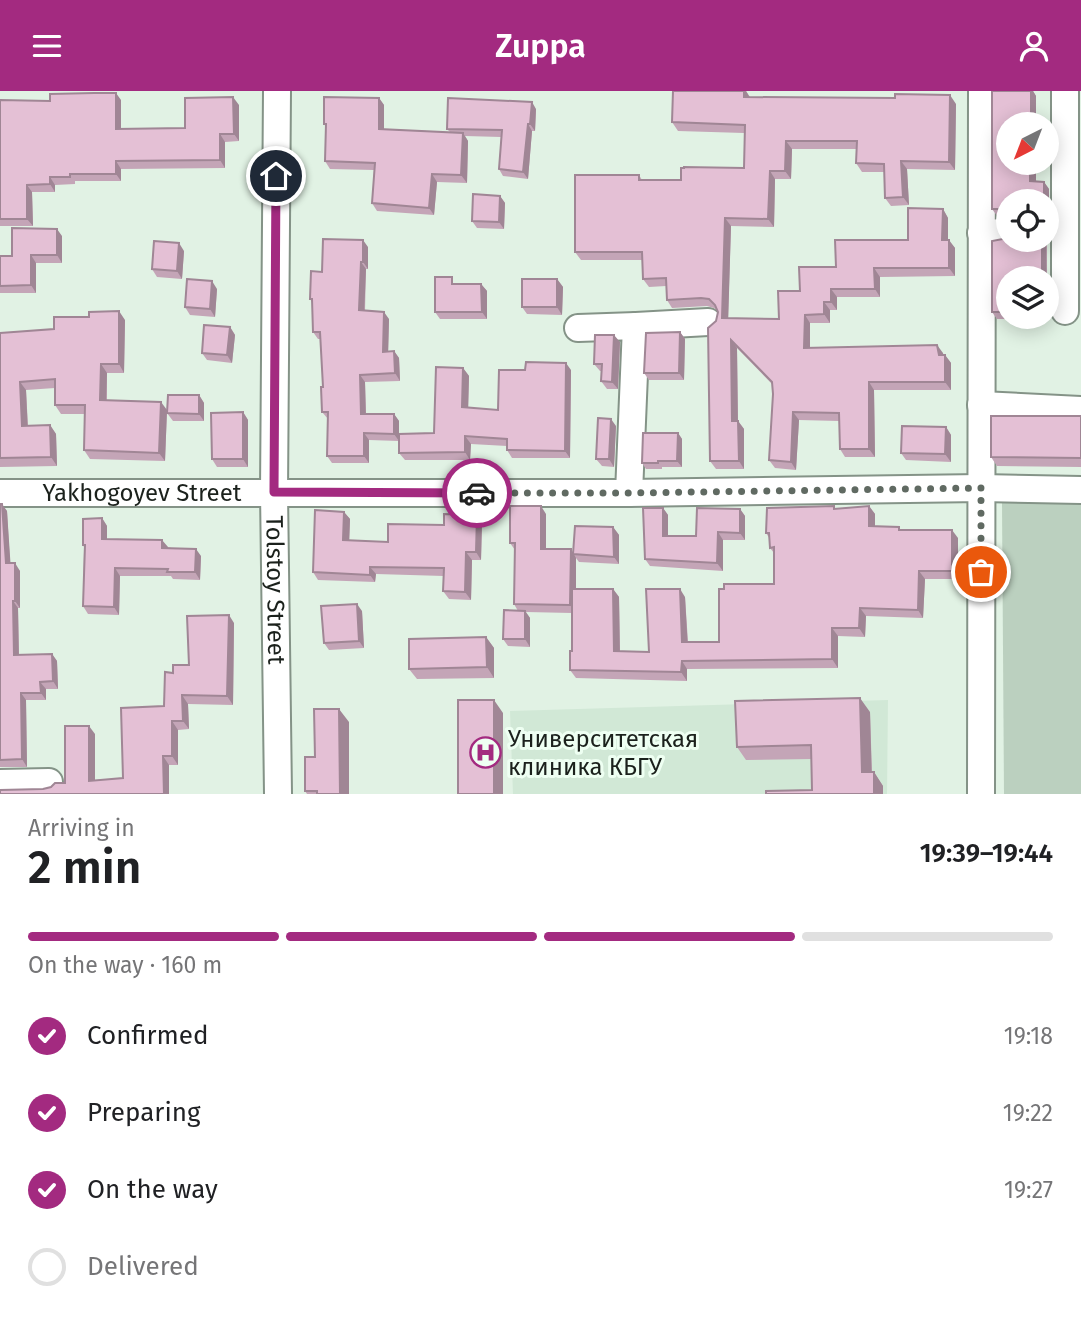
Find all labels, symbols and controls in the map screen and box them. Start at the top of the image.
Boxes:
icon: menu [28,27,66,65]
text: Zuppa [495,27,586,65]
icon: person [1015,27,1053,65]
north arrow [996,112,1059,175]
map controls [996,112,1059,329]
pin [246,146,306,206]
icon: home [257,157,295,195]
button: locate [996,189,1059,252]
button: layers [996,266,1059,329]
courier [442,458,512,528]
icon: car [458,474,496,512]
street label: Yakhogoyev Street [43,479,242,507]
street label: Tolstoy Street [260,515,290,665]
pin [951,542,1011,602]
icon: bag [962,553,1000,591]
place label: Университетская клиника КБГУ [508,725,698,781]
hospital icon: Университетская клиника КБГУ [468,736,502,770]
text: Arriving in [28,814,135,842]
text: 19:39–19:44 [920,838,1053,869]
text: 2 min [28,840,141,895]
text: On the way · 160 m [28,951,222,979]
icon: check [28,1017,66,1055]
text: Confirmed [87,1020,208,1051]
text: 19:18 [1004,1022,1053,1050]
icon: check [28,1094,66,1132]
text: Preparing [87,1097,200,1128]
text: 19:22 [1003,1099,1053,1127]
icon: check [28,1171,66,1209]
text: On the way [87,1174,218,1205]
text: 19:27 [1004,1176,1053,1204]
text: Delivered [87,1251,199,1282]

